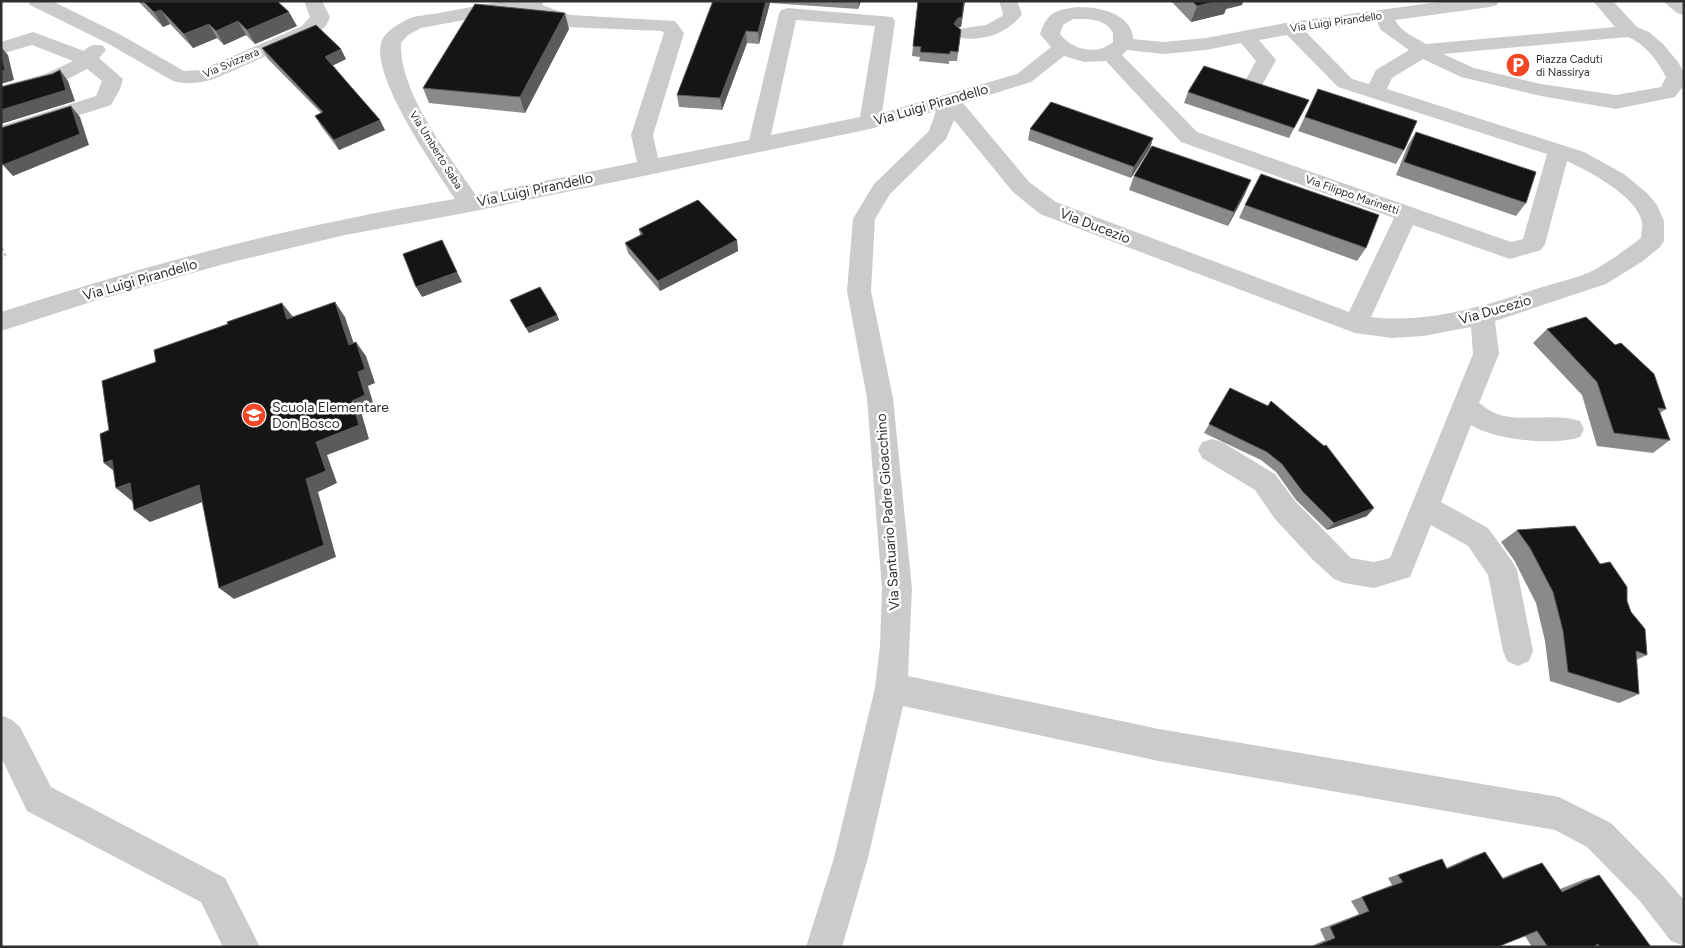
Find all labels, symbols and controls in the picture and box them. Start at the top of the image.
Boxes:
street label: Via Luigi Pirandello [1289,9,1383,35]
street label: Via Svizzera [201,45,261,81]
parking icon: Piazza Caduti di Nassirya [1505,52,1531,78]
place label: Piazza Caduti di Nassirya [1536,53,1603,79]
street label: Via Luigi Pirandello [872,81,990,129]
street label: Via Umberto Saba [407,109,465,191]
street label: Via Luigi Pirandello [476,169,594,211]
street label: Via Filippo Marinetti [1303,173,1401,217]
street label: Via Ducezio [1057,205,1133,247]
street label: Via Luigi Pirandello [81,256,199,304]
street label: Via Ducezio [1457,292,1533,328]
place label: Scuola Elementare Don Bosco [272,399,389,432]
school or university icon: Scuola Elementare Don Bosco [241,402,267,428]
street label: Via Santuario Padre Gioacchino [873,413,903,611]

